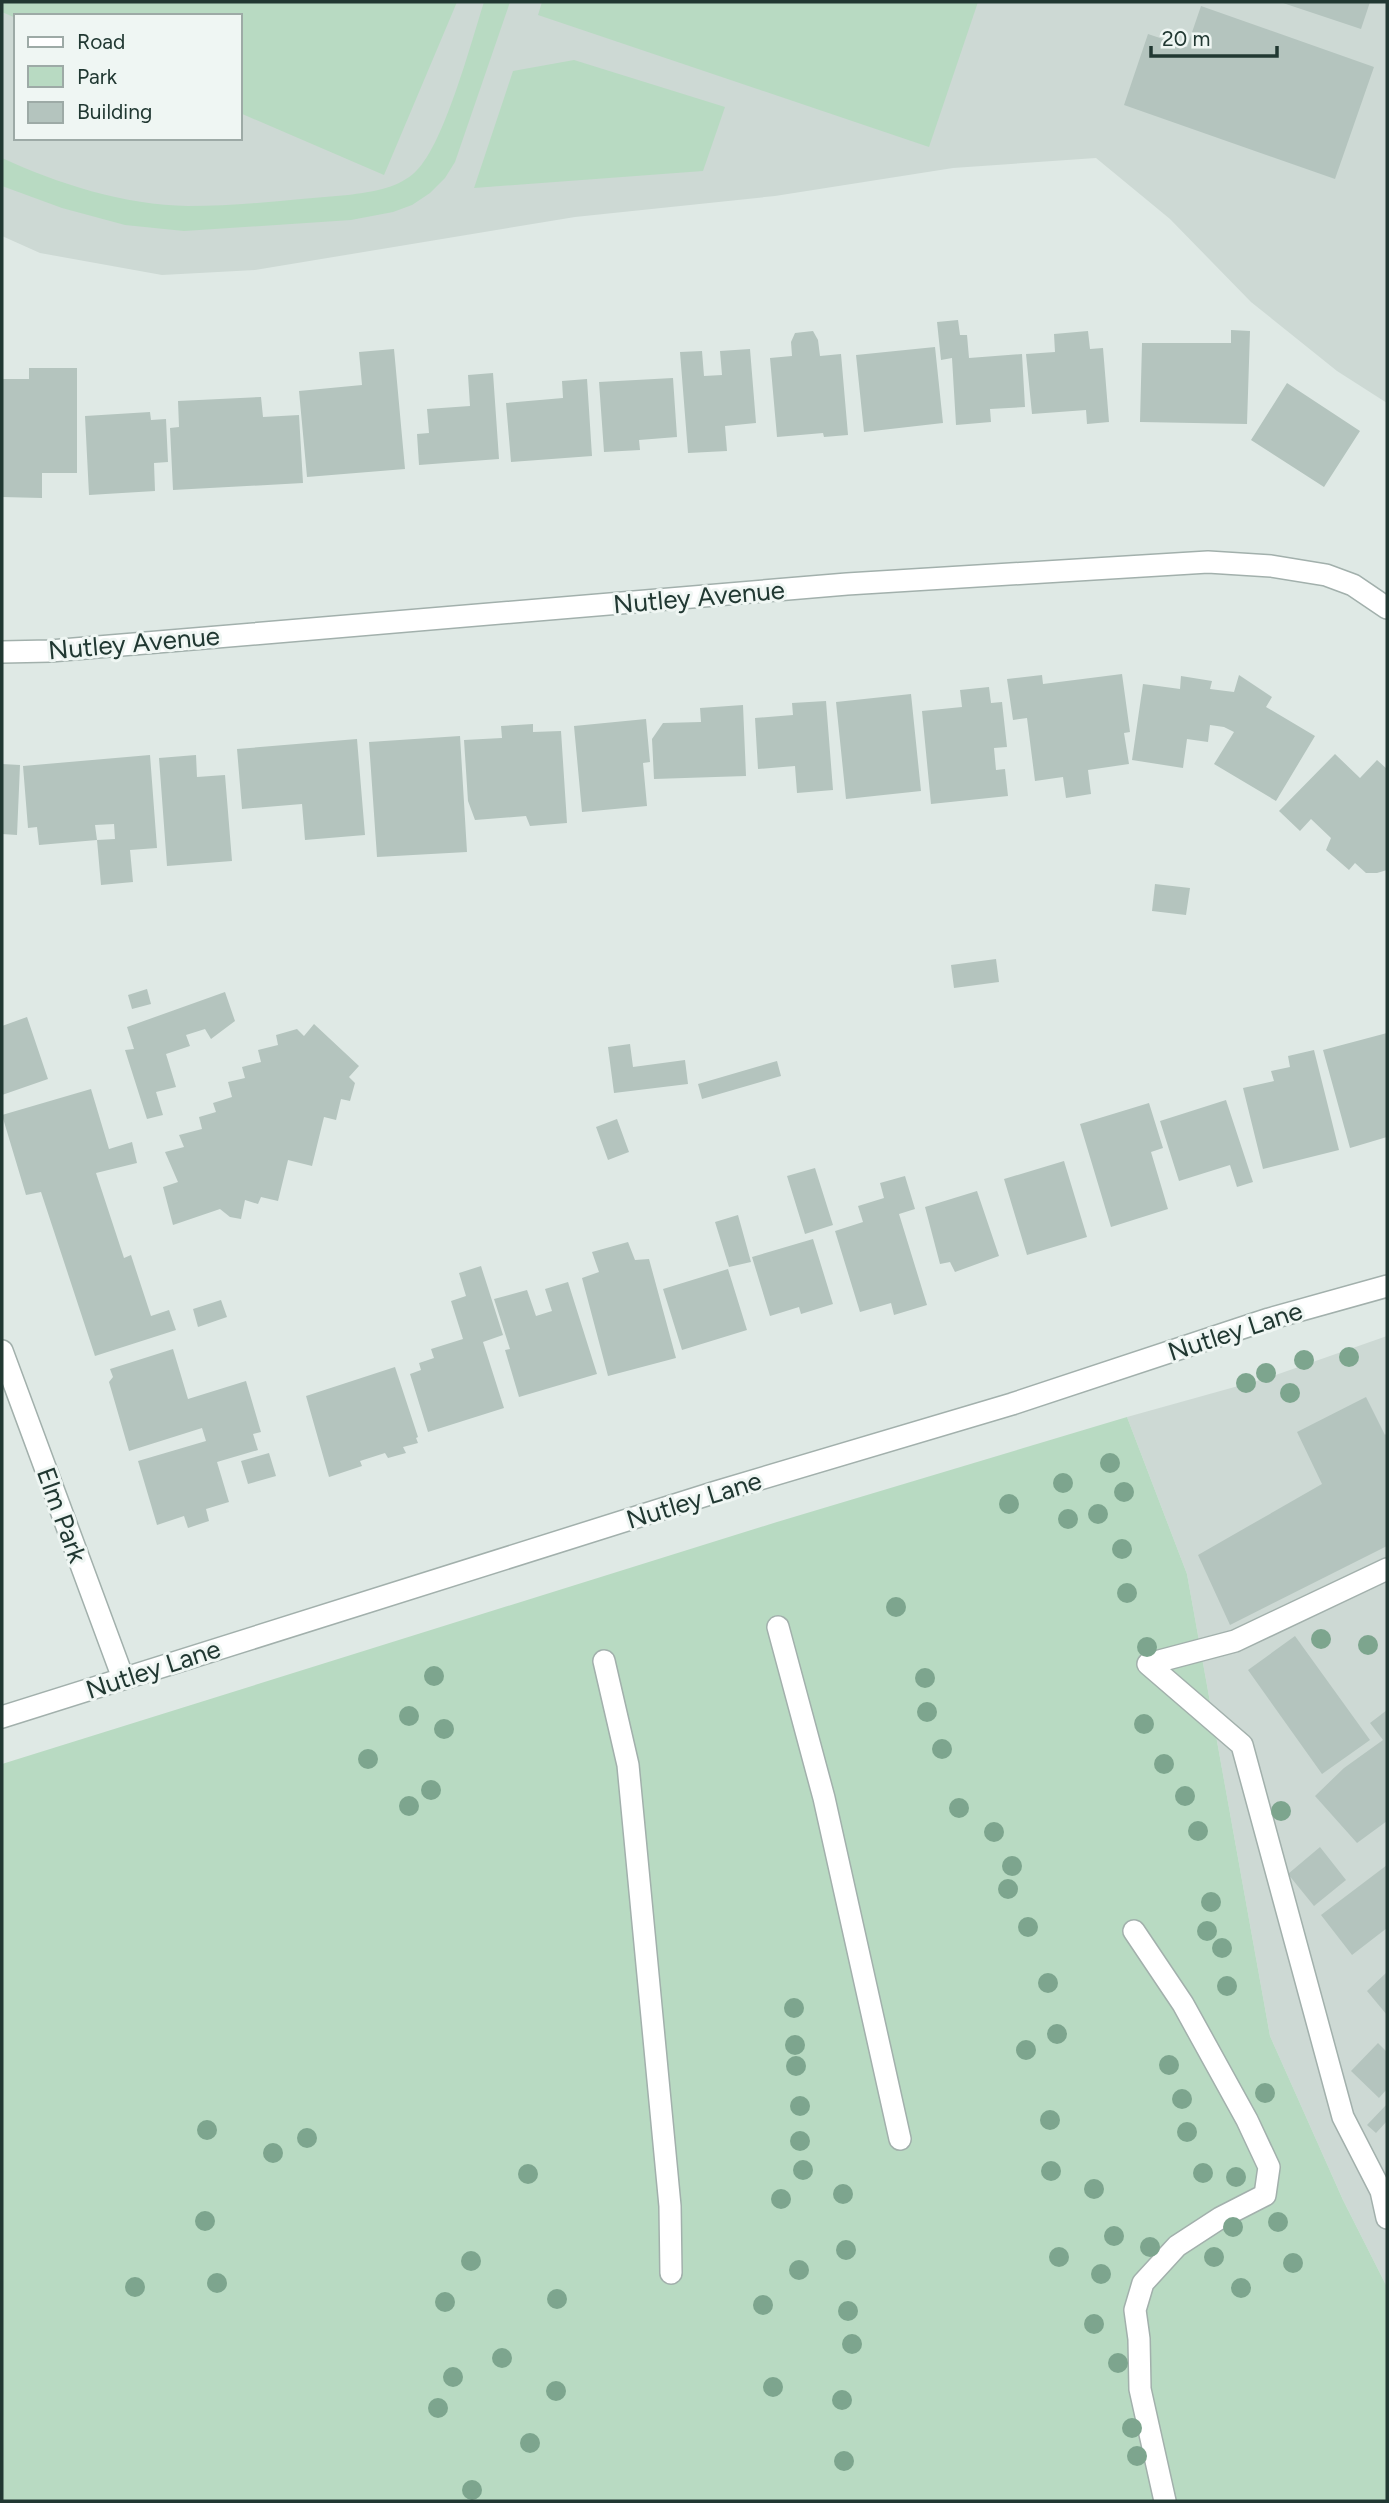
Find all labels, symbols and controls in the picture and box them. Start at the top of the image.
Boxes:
legend [14,14,242,140]
scale bar [1151,14,1277,58]
text: 20 m [1162,26,1210,51]
text: Road [77,29,125,54]
text: Park [77,64,118,89]
text: Building [77,99,152,124]
street label: Nutley Avenue [612,574,786,620]
street label: Nutley Avenue [47,620,221,666]
street label: Nutley Lane [1164,1294,1306,1368]
street label: Elm Park [30,1463,94,1567]
street label: Nutley Lane [623,1464,765,1536]
street label: Nutley Lane [82,1632,224,1706]

